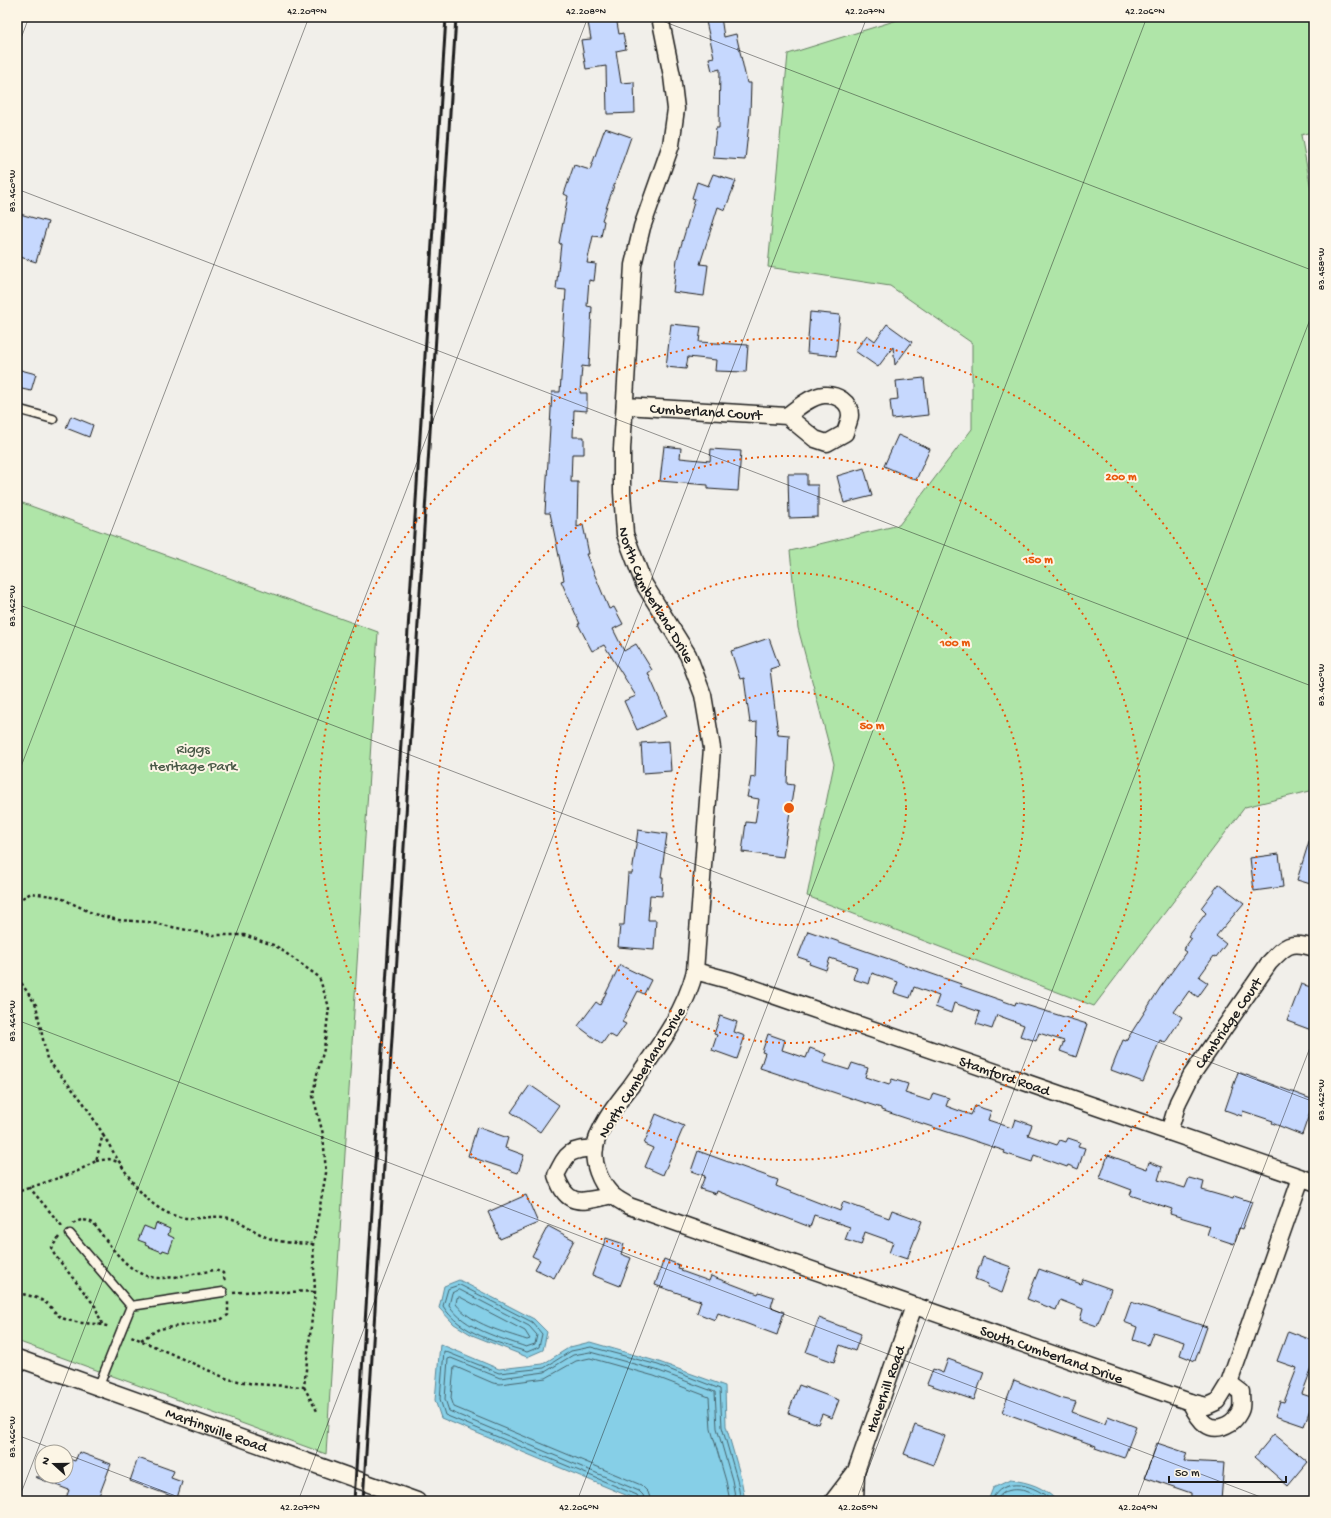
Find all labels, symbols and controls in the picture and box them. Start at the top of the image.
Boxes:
text: 42.209°N [287,6,327,18]
text: 42.208°N [566,6,606,18]
text: 42.207°N [845,6,885,18]
text: 42.206°N [1125,6,1165,18]
text: 83.460°W [7,169,19,212]
text: 83.458°W [1316,247,1328,290]
street label: Cumberland Court [649,401,764,426]
text: 200 m [1106,471,1137,485]
street label: North Cumberland Drive [614,527,697,666]
text: 150 m [1022,554,1053,568]
text: 83.462°W [7,585,19,627]
text: 100 m [939,637,970,651]
text: 83.460°W [1316,663,1328,706]
text: 50 m [860,720,885,734]
park label: Riggs Heritage Park [149,741,238,776]
centre of rings [782,801,796,815]
street label: Cambridge Court [1192,973,1268,1073]
text: 83.464°W [7,1000,19,1042]
street label: North Cumberland Drive [595,1004,691,1142]
street label: Stamford Road [956,1053,1053,1102]
text: 83.462°W [1316,1079,1328,1121]
street label: South Cumberland Drive [977,1322,1125,1389]
street label: Haverhill Road [863,1343,911,1435]
street label: Martinsville Road [163,1405,270,1458]
text: 83.466°W [7,1416,19,1458]
north arrow [34,1444,74,1484]
text: N [40,1456,53,1467]
scale bar [1169,1458,1286,1484]
text: 50 m [1175,1467,1200,1481]
text: 42.207°N [280,1502,320,1514]
text: 42.206°N [559,1502,599,1514]
text: 42.205°N [838,1502,878,1514]
text: 42.204°N [1118,1502,1158,1514]

